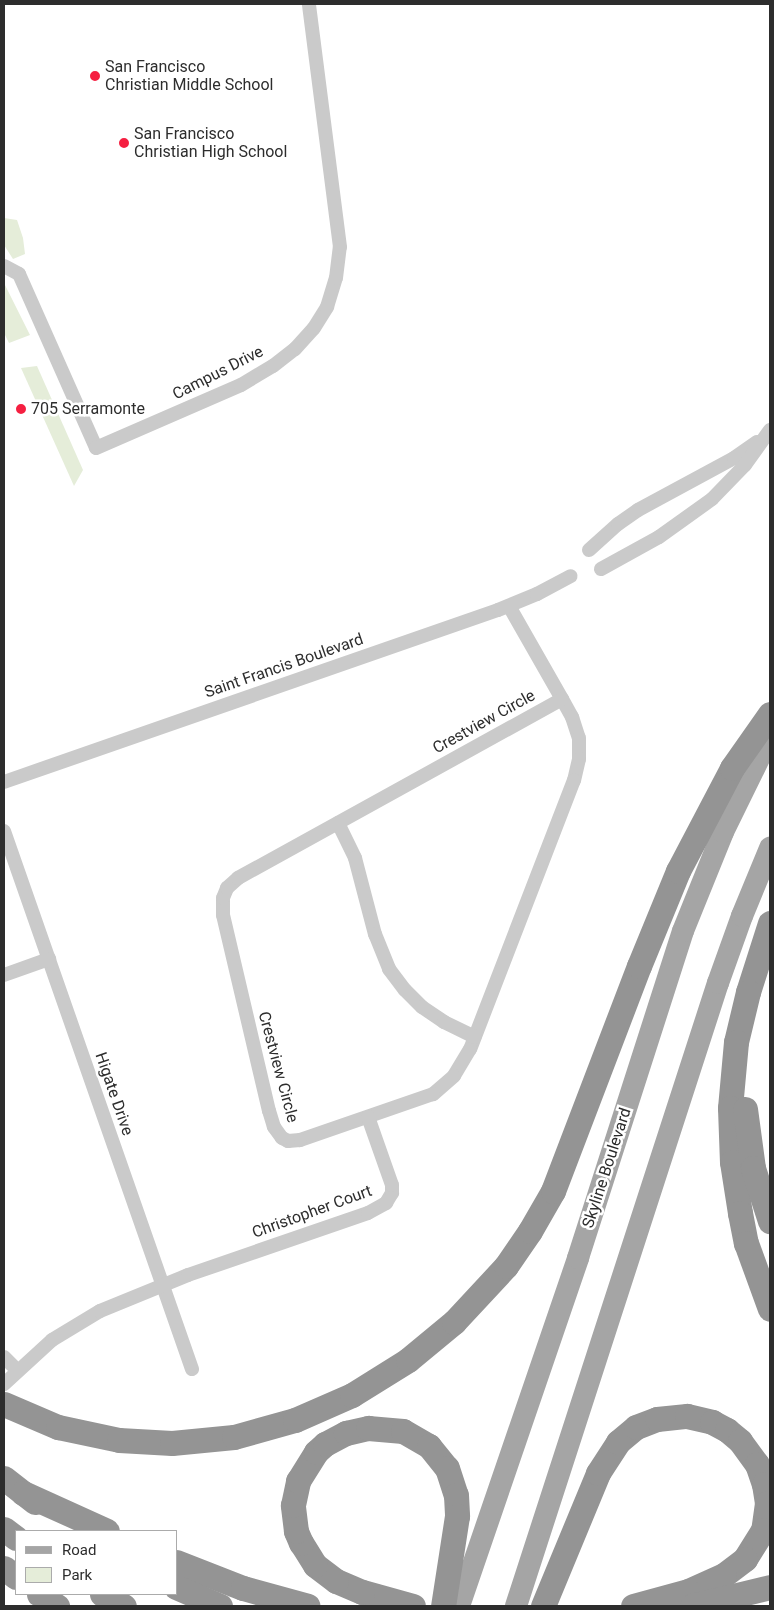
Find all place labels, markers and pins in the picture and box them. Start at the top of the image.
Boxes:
place label: San Francisco Christian Middle School [105,57,274,95]
marker: San Francisco Christian Middle School [89,70,101,82]
place label: San Francisco Christian High School [134,124,287,162]
marker: San Francisco Christian High School [118,137,130,149]
place label: 705 Serramonte [31,399,145,419]
marker: 705 Serramonte [15,403,27,415]

